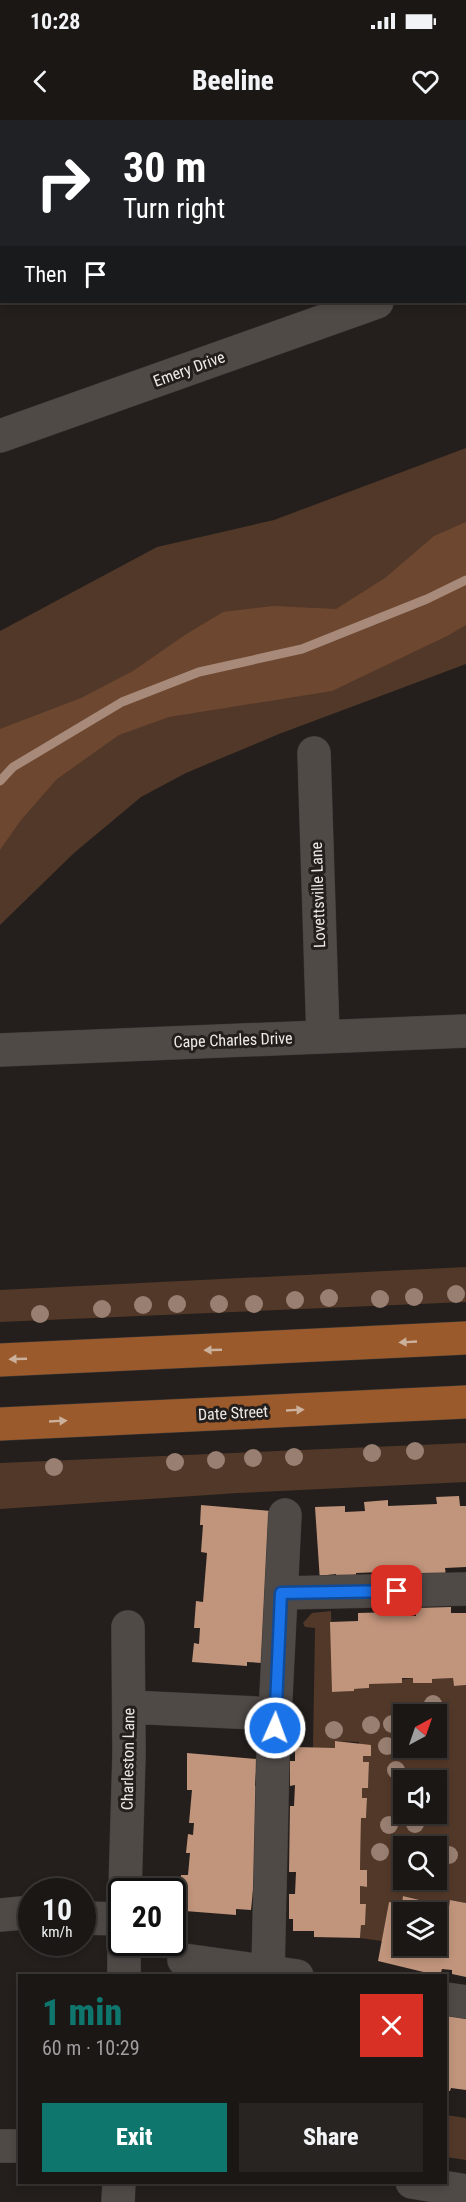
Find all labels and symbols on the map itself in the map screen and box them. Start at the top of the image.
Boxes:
street label: Emery Drive [151,347,227,391]
street label: Lovettsville Lane [307,842,329,948]
street label: Cape Charles Drive [173,1028,293,1052]
one-way arrow [398,1337,417,1346]
one-way arrow [203,1346,222,1355]
one-way arrow [8,1354,27,1363]
street label: Date Street [197,1402,269,1424]
one-way arrow [286,1406,305,1415]
one-way arrow [49,1417,68,1426]
pin [371,1565,422,1616]
position arrow [243,1696,307,1760]
north arrow [393,1704,447,1758]
street label: Charleston Lane [118,1708,138,1810]
speed limit sign: 20 [108,1878,186,1956]

